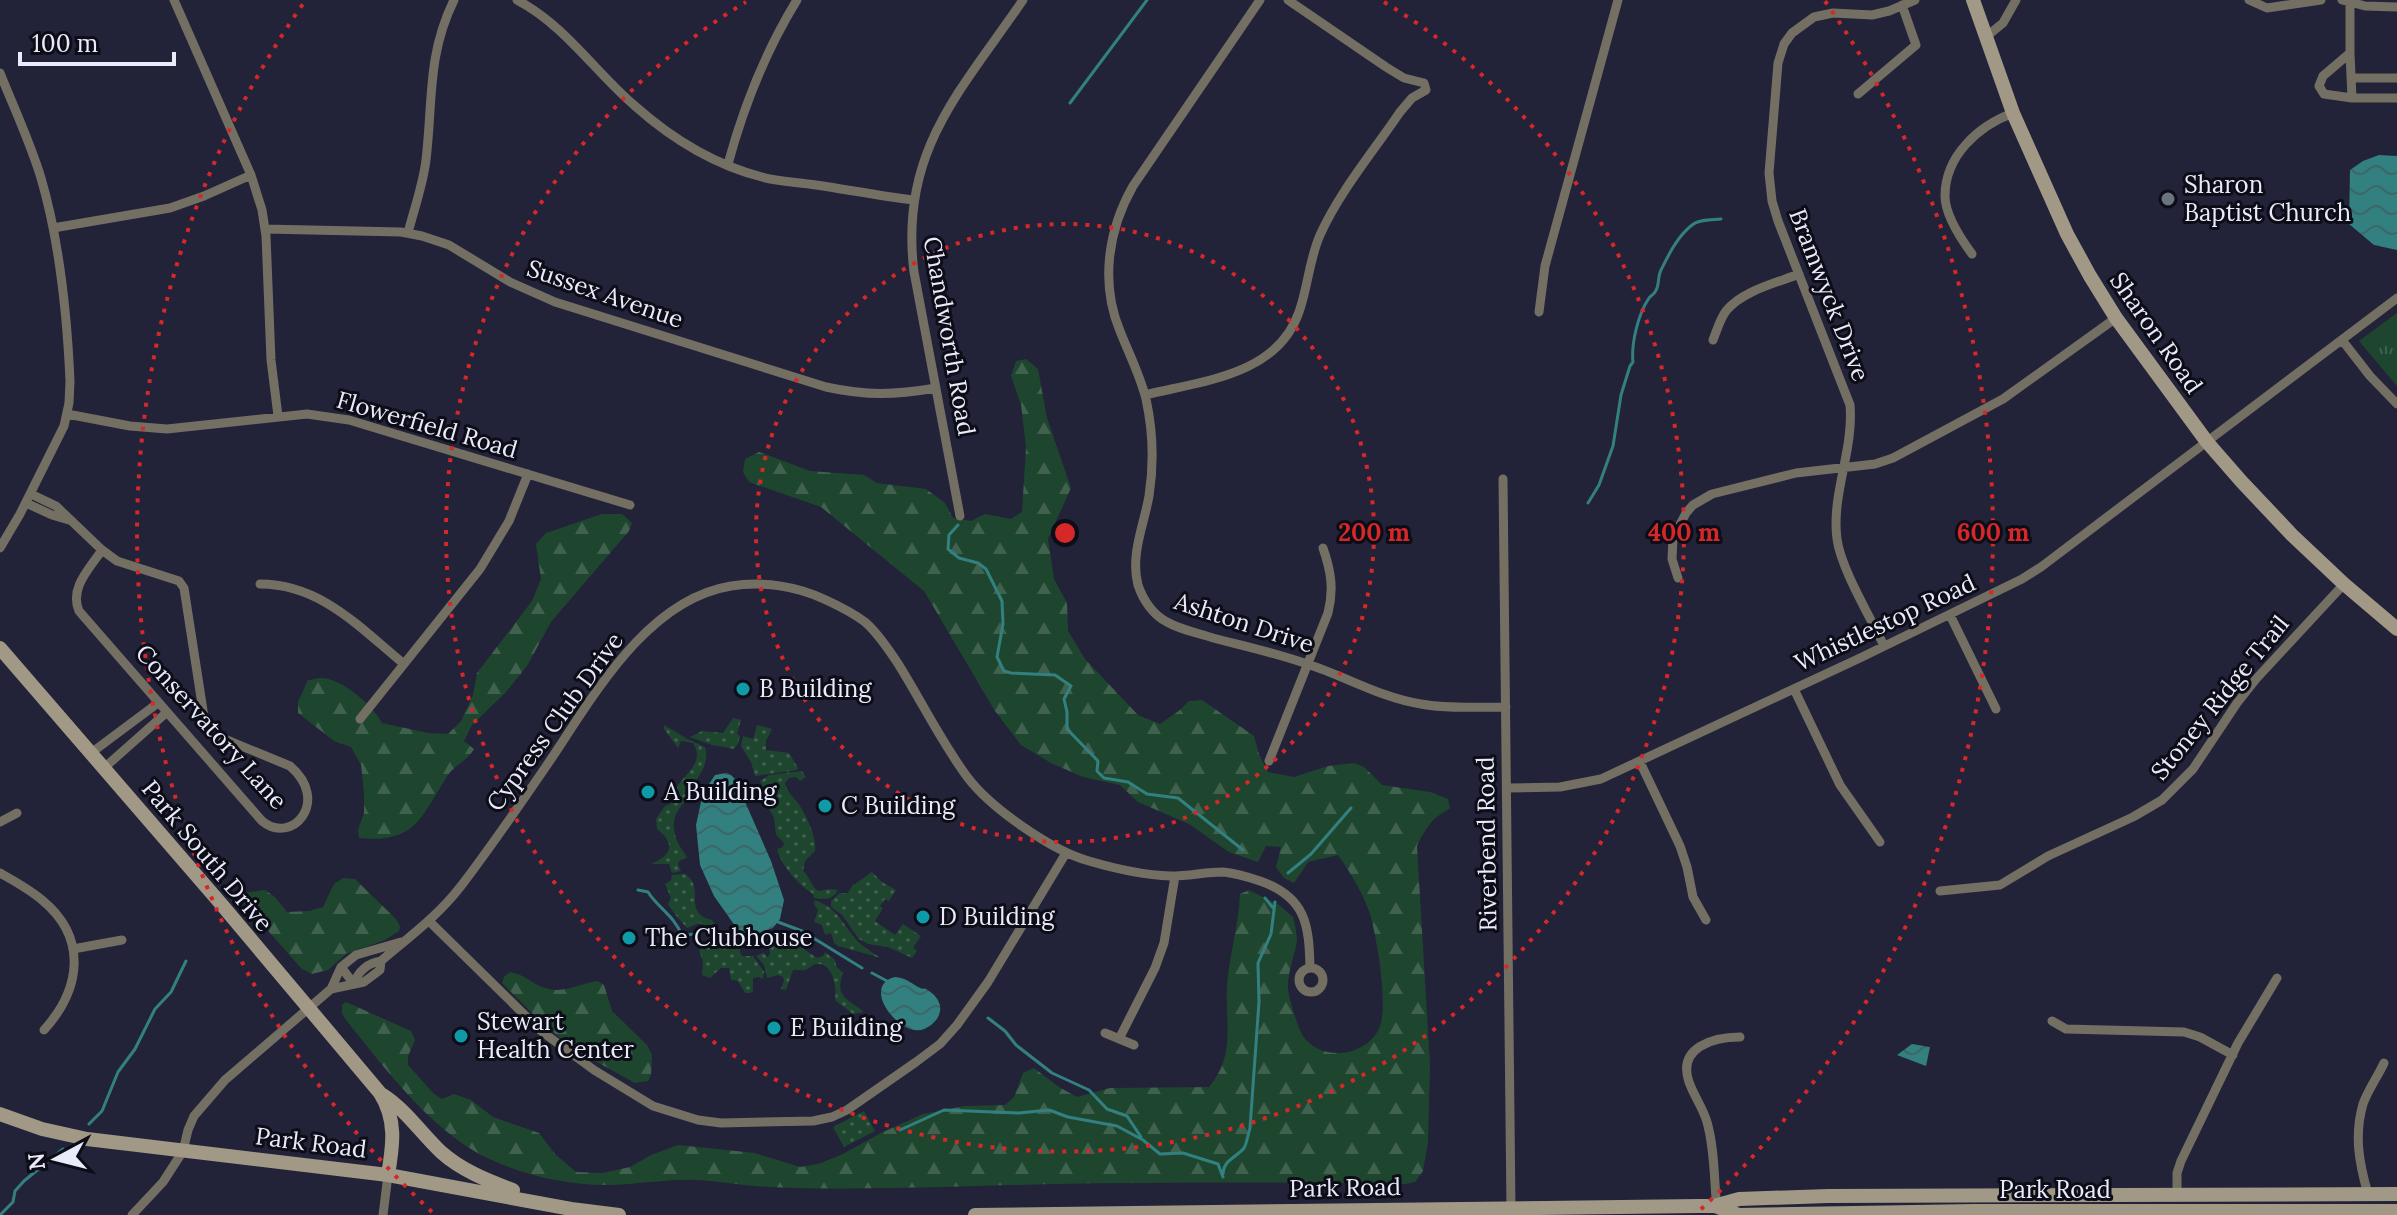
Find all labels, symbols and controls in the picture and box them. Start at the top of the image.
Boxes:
scale bar [20,16,174,66]
text: 100 m [32,28,98,59]
place label: Sharon Baptist Church [2184,169,2351,228]
marker: Sharon Baptist Church [2159,190,2177,208]
street label: Bramwyck Drive [1782,204,1877,385]
street label: Chandworth Road [917,234,982,438]
street label: Sussex Avenue [523,252,687,335]
street label: Sharon Road [2103,266,2210,399]
street label: Flowerfield Road [333,384,521,465]
text: 200 m [1338,517,1410,548]
text: 400 m [1648,517,1720,548]
text: 600 m [1957,517,2029,548]
centre of rings [1051,519,1079,547]
street label: Whistlestop Road [1789,567,1980,678]
street label: Ashton Drive [1170,585,1318,660]
street label: Stoney Ridge Trail [2144,609,2295,786]
street label: Cypress Club Drive [479,626,630,817]
street label: Conservatory Lane [129,638,294,816]
place label: B Building [759,673,872,704]
marker: B Building [734,680,752,698]
street label: Riverbend Road [1469,756,1504,932]
street label: Park South Drive [135,774,280,938]
place label: A Building [663,776,777,807]
marker: A Building [639,783,657,801]
place label: C Building [841,790,956,821]
marker: C Building [816,797,834,815]
place label: D Building [939,901,1055,932]
marker: D Building [914,908,932,926]
place label: The Clubhouse [645,922,813,953]
marker: The Clubhouse [620,929,638,947]
place label: Stewart Health Center [477,1006,634,1065]
place label: E Building [790,1012,903,1043]
marker: E Building [765,1019,783,1037]
marker: Stewart Health Center [452,1027,470,1045]
north arrow [16,1119,96,1199]
street label: Park Road [254,1120,369,1165]
text: N [21,1151,51,1172]
street label: Park Road [1289,1171,1401,1204]
street label: Park Road [1999,1174,2111,1205]

